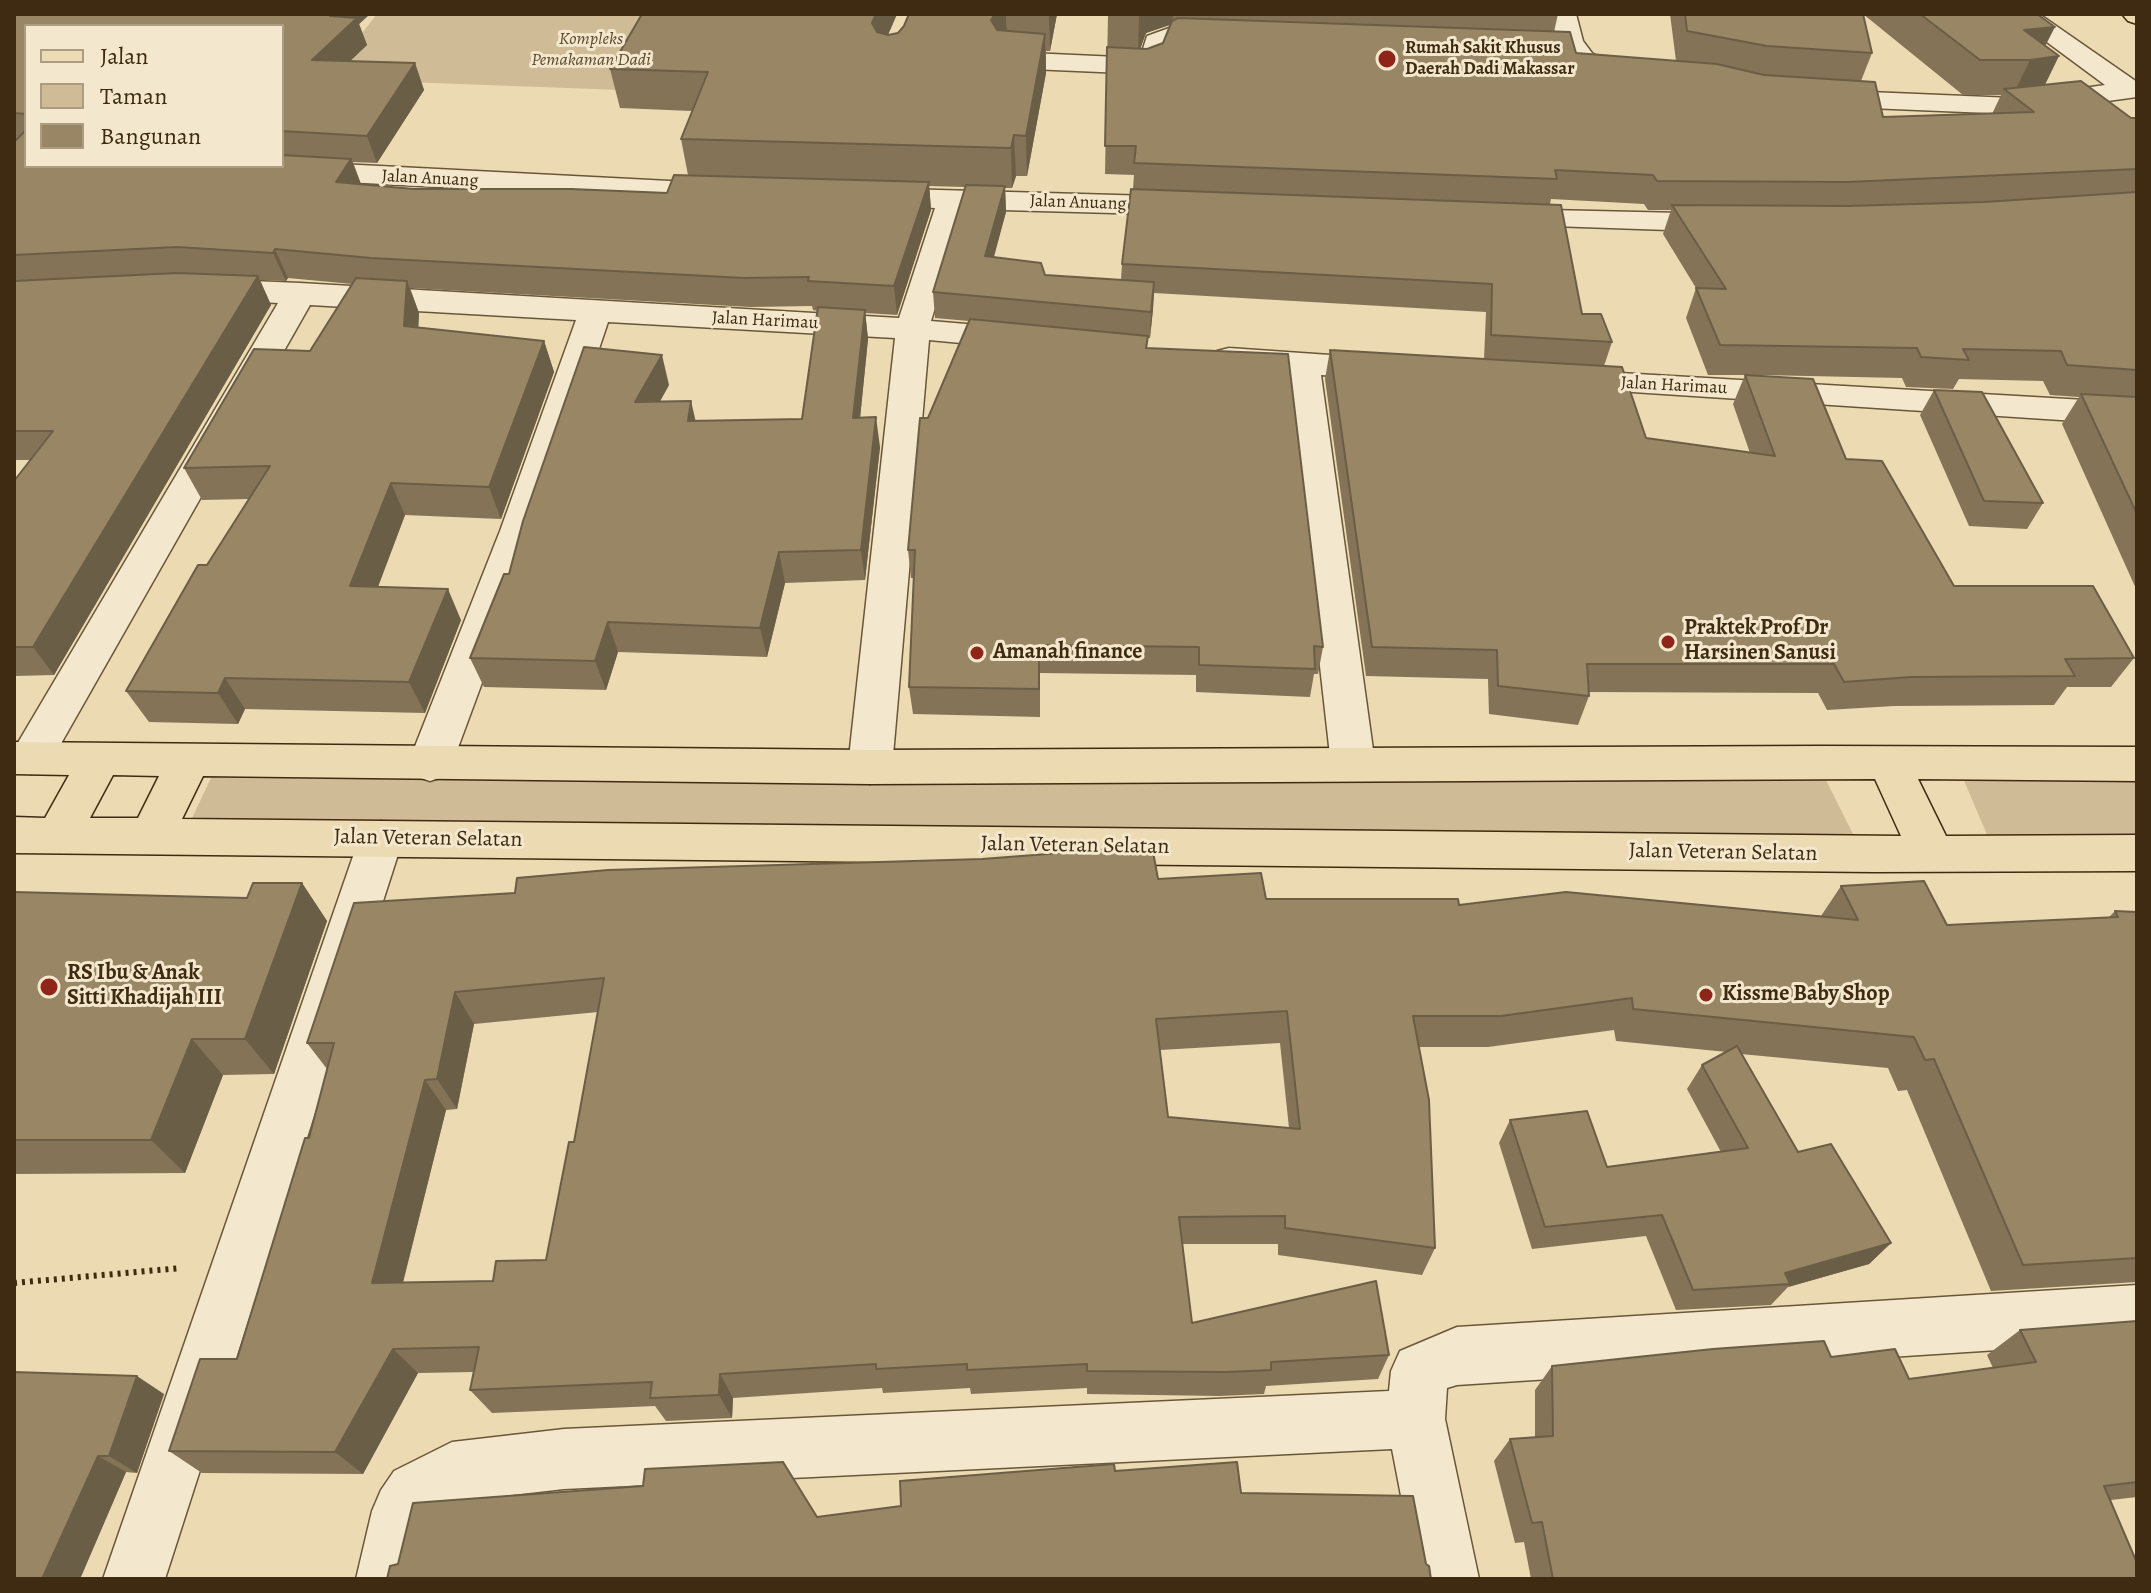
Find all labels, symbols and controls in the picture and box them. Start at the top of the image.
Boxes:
legend [24,24,284,168]
park label: Kompleks Pemakaman Dadi [531,29,651,72]
place label: Rumah Sakit Khusus Daerah Dadi Makassar [1405,38,1575,80]
text: Jalan [100,40,149,72]
marker: Rumah Sakit Khusus Daerah Dadi Makassar [1376,48,1398,70]
text: Taman [100,80,167,112]
text: Bangunan [100,120,201,152]
street label: Jalan Anuang [381,166,479,192]
street label: Jalan Anuang [1029,191,1127,215]
street label: Jalan Harimau [711,307,819,335]
street label: Jalan Harimau [1620,372,1728,400]
place label: Praktek Prof Dr Harsinen Sanusi [1684,616,1836,668]
marker: Praktek Prof Dr Harsinen Sanusi [1659,633,1677,651]
place label: Amanah finance [993,640,1142,666]
marker: Amanah finance [968,644,986,662]
street label: Jalan Veteran Selatan [333,824,523,854]
street label: Jalan Veteran Selatan [980,831,1170,861]
street label: Jalan Veteran Selatan [1628,838,1818,868]
place label: RS Ibu & Anak Sitti Khadijah III [67,961,222,1012]
marker: RS Ibu & Anak Sitti Khadijah III [38,976,60,998]
place label: Kissme Baby Shop [1722,982,1889,1008]
marker: Kissme Baby Shop [1697,986,1715,1004]

